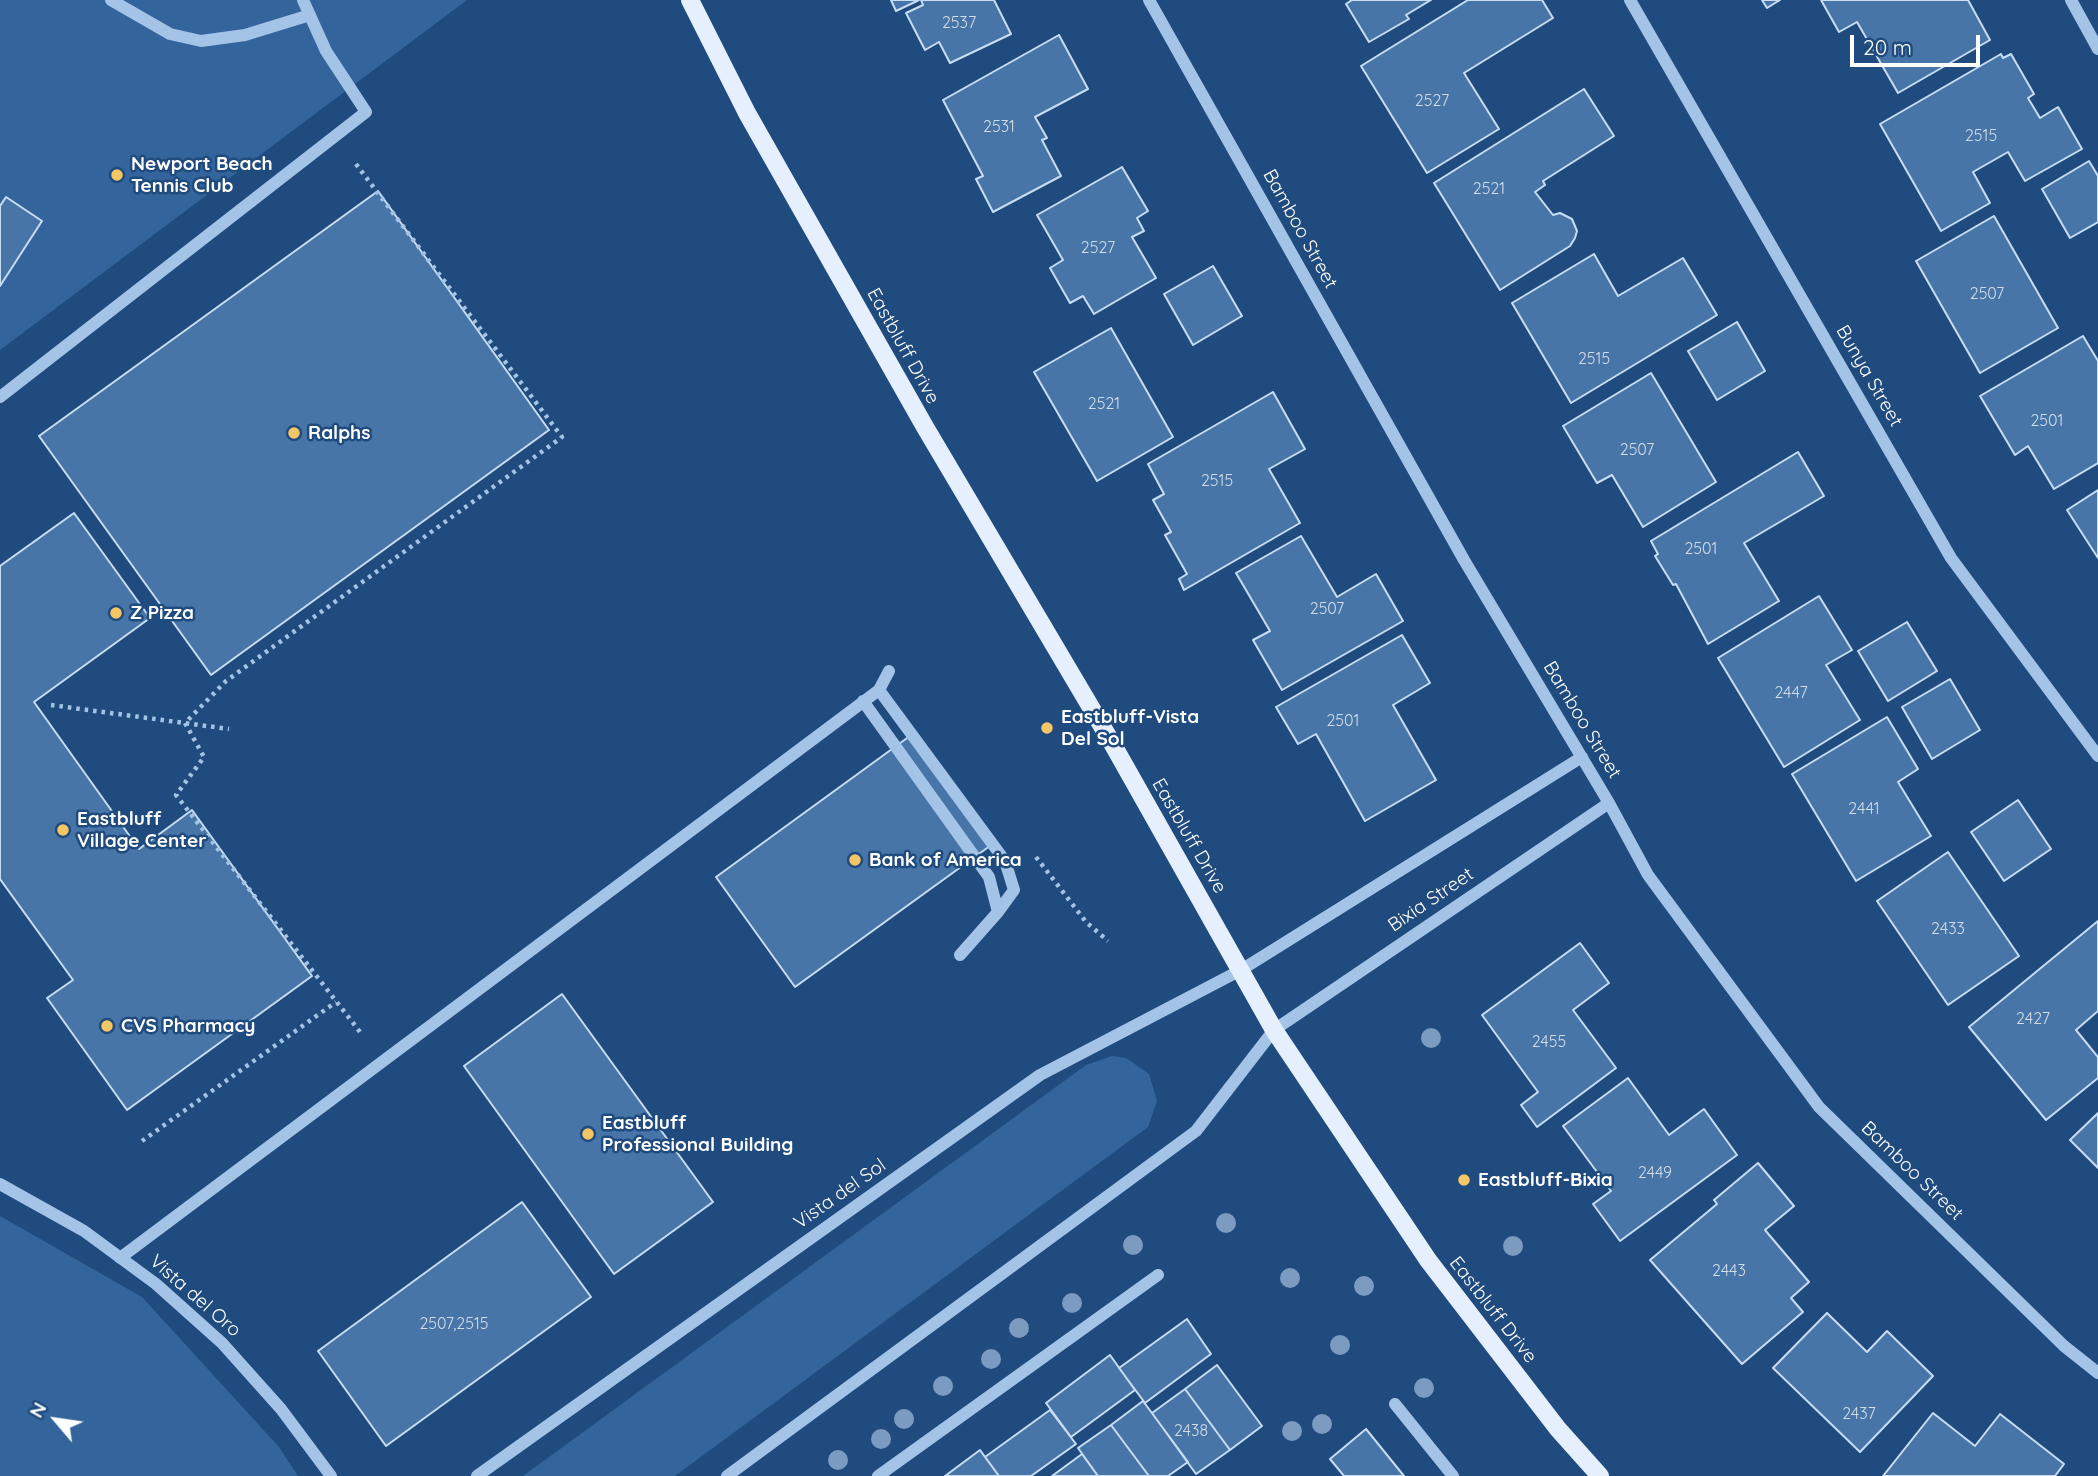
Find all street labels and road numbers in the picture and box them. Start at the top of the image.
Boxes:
street label: Bamboo Street [1258,165,1342,293]
street label: Eastbluff Drive [862,284,944,408]
street label: Bunya Street [1831,321,1907,431]
street label: Bamboo Street [1538,657,1626,783]
street label: Eastbluff Drive [1147,775,1231,897]
street label: Bixia Street [1384,863,1478,937]
street label: Bamboo Street [1856,1117,1968,1225]
street label: Vista del Sol [790,1154,890,1234]
street label: Vista del Oro [145,1250,245,1342]
street label: Eastbluff Drive [1444,1252,1542,1368]

